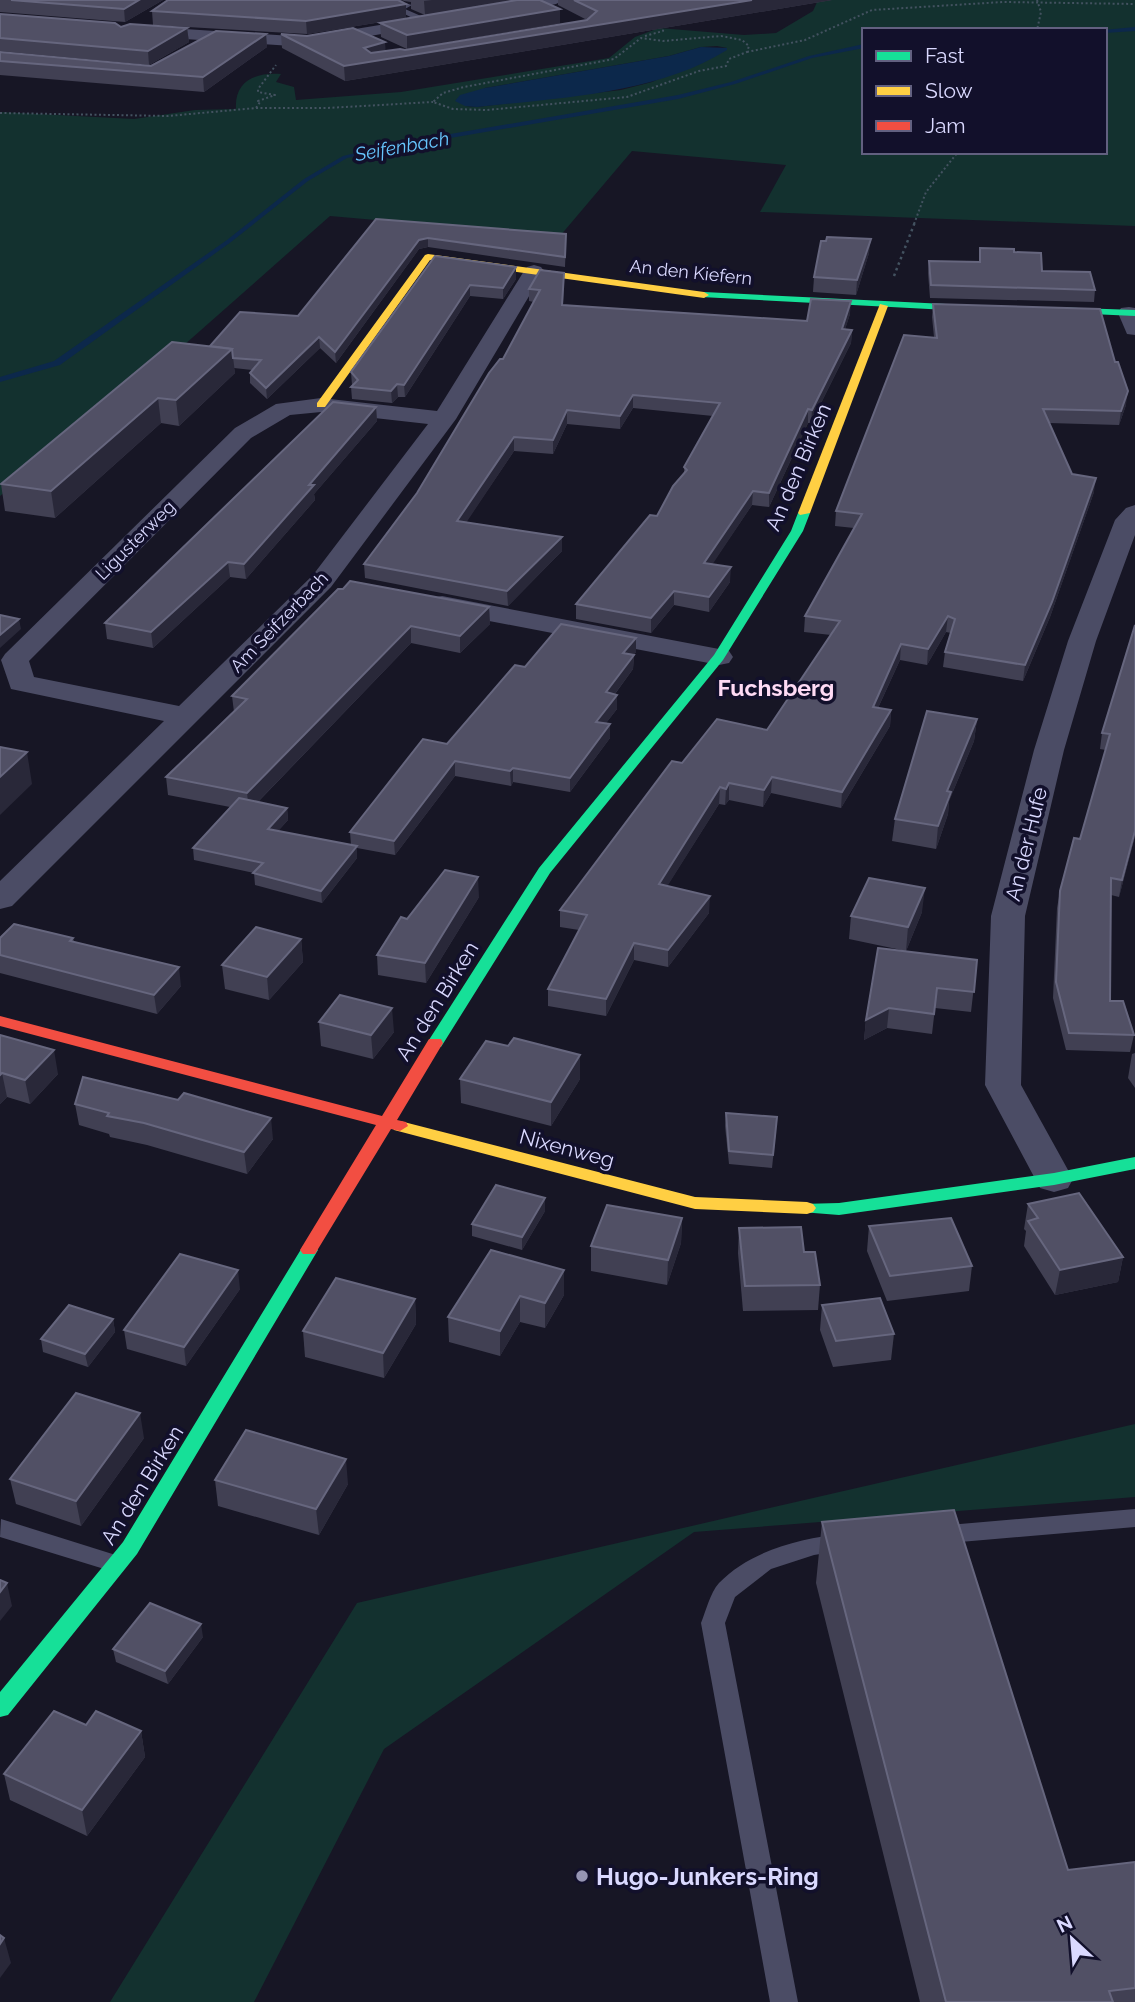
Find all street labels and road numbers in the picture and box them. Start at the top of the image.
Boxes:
street label: An den Kiefern [629,255,753,289]
street label: An den Birken [760,400,836,534]
street label: Ligusterweg [91,496,179,584]
street label: Am Seifzerbach [226,567,332,677]
street label: An der Hufe [1000,785,1052,903]
street label: An den Birken [390,937,484,1065]
street label: Nixenweg [517,1123,617,1173]
street label: An den Birken [95,1421,189,1549]

